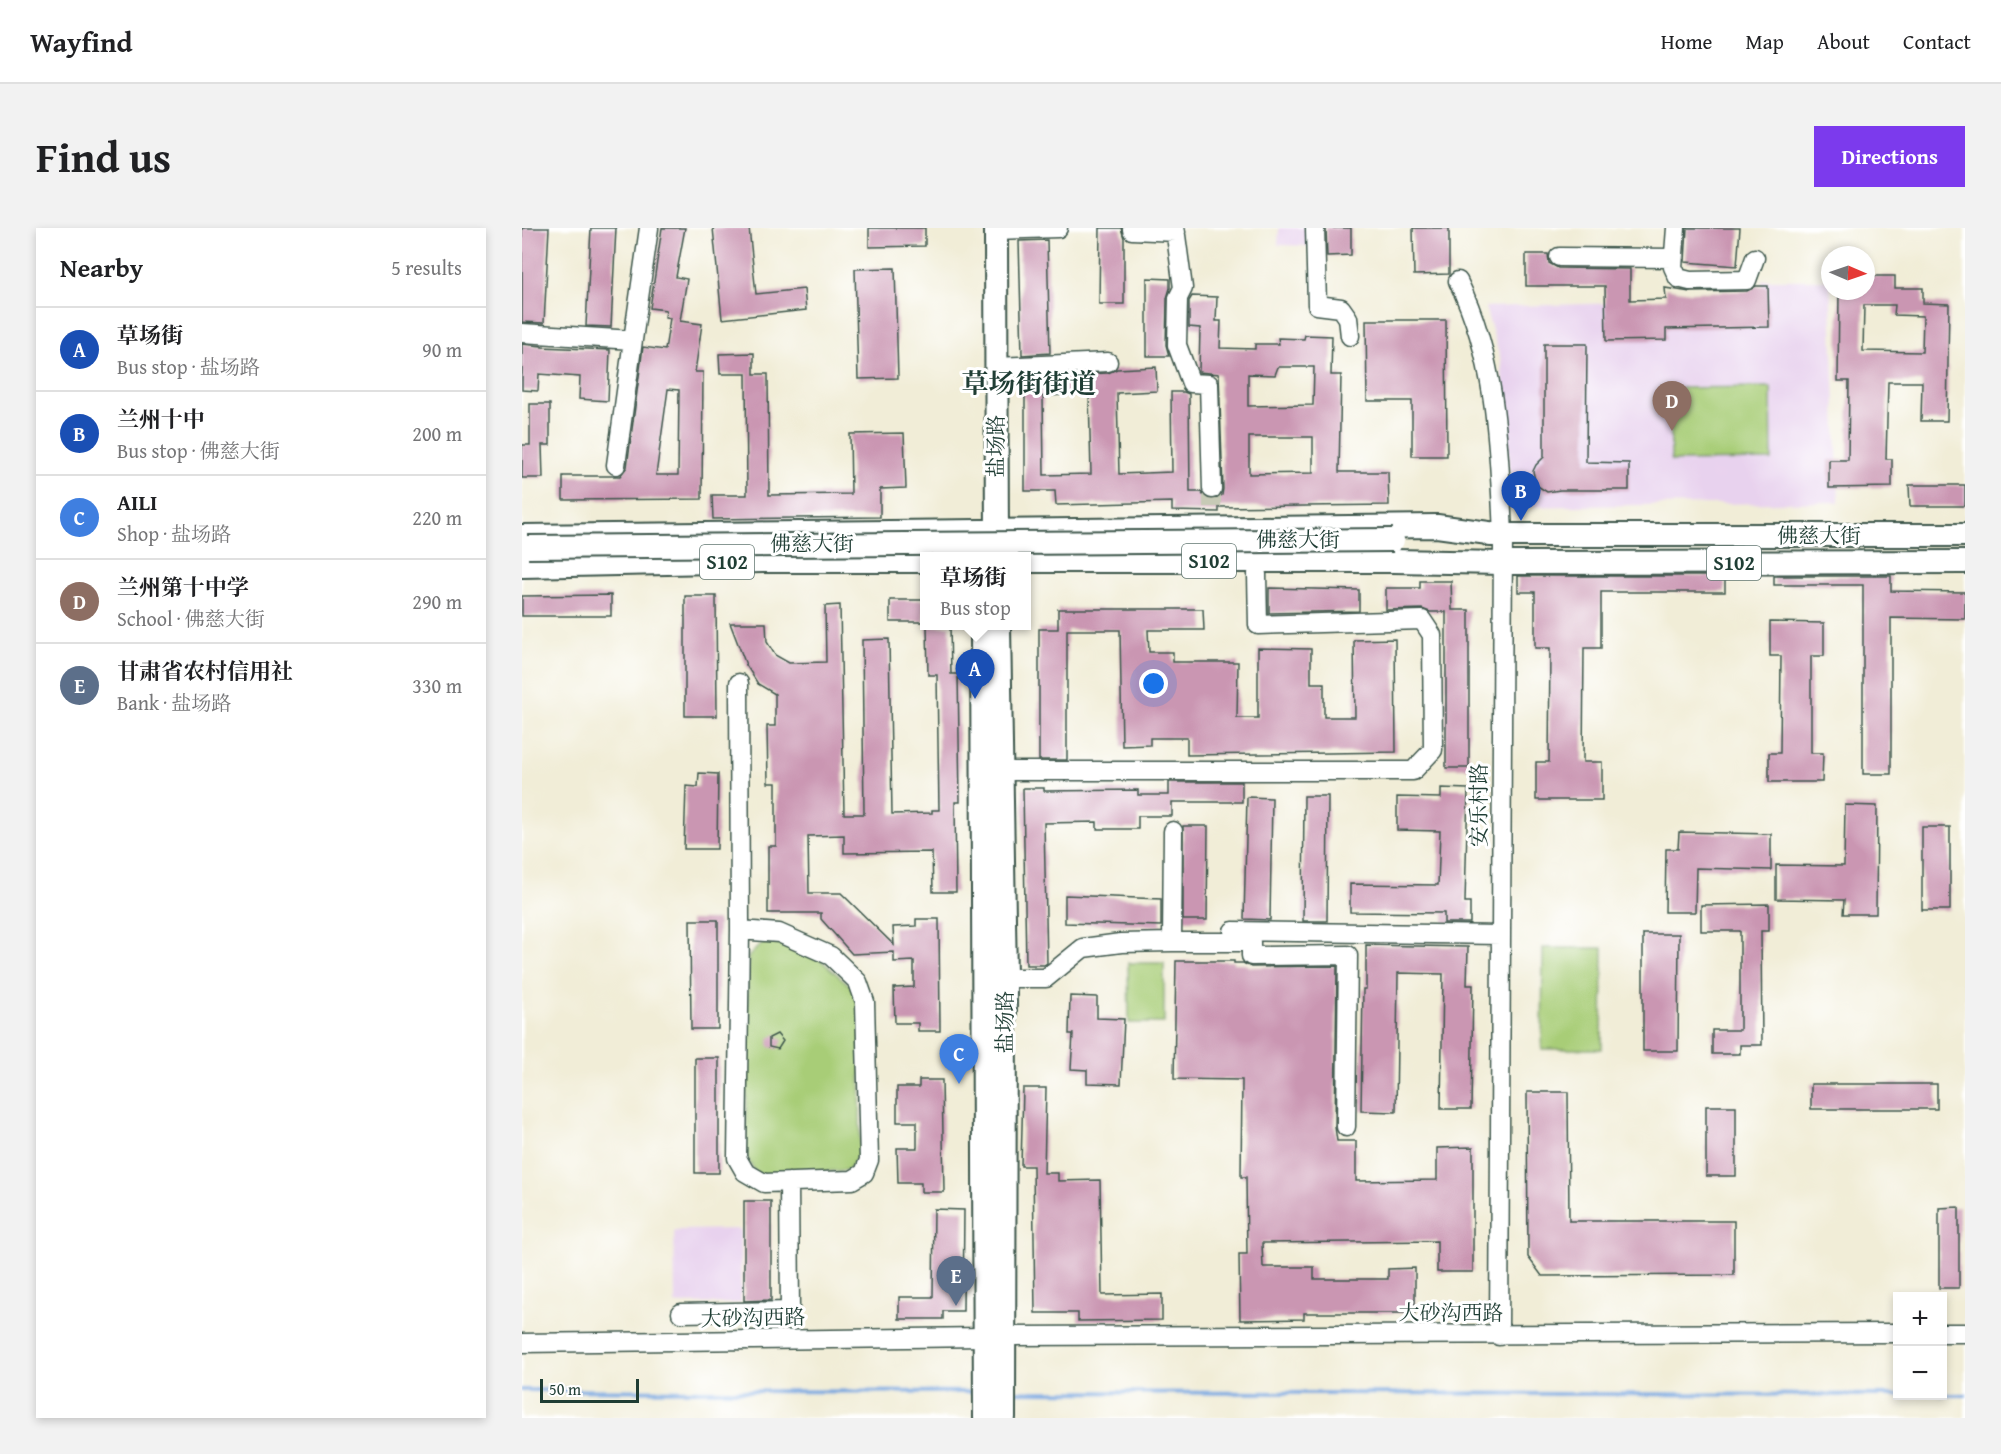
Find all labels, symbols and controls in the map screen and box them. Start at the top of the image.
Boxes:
text: Wayfind [30,21,132,62]
text: Home [1661,26,1712,57]
text: Map [1745,26,1784,57]
text: About [1817,26,1870,57]
text: Contact [1903,26,1971,57]
text: Find us [36,126,171,187]
button: Directions [1814,126,1965,187]
north arrow [1821,246,1875,300]
text: Nearby [60,248,143,287]
text: 5 results [391,253,462,282]
text: 草场街 [117,319,183,351]
text: A [73,335,86,364]
text: 90 m [422,335,462,364]
text: Bus stop · 盐场路 [117,352,260,381]
district label: 草场街街道 [962,363,1097,403]
pin: D [1652,382,1692,431]
text: 兰州十中 [117,403,205,435]
street label: 盐场路 [980,415,1011,478]
text: B [73,419,86,448]
text: 200 m [412,419,462,448]
text: Bus stop · 佛慈大街 [117,436,280,465]
pin: B [1502,472,1540,521]
text: AILI [117,486,157,518]
text: C [74,503,85,532]
text: 220 m [412,503,462,532]
text: Shop · 盐场路 [117,519,231,548]
street label: 佛慈大街 [1777,520,1861,551]
street label: 佛慈大街 [1256,524,1340,555]
street label: 佛慈大街 [770,528,854,559]
road number: S102 [1182,544,1236,578]
road number: S102 [700,545,754,579]
road number: S102 [1707,546,1761,580]
popup [920,552,1031,630]
text: 草场街 [940,561,1006,593]
text: 兰州第十中学 [117,571,249,603]
text: D [73,587,86,616]
text: 290 m [412,587,462,616]
text: Bus stop [940,593,1011,622]
text: School · 佛慈大街 [117,604,265,633]
pin: A [956,650,994,699]
text: 甘肃省农村信用社 [117,655,293,687]
your location [1139,669,1168,698]
text: E [74,671,85,700]
text: 330 m [412,671,462,700]
text: Bank · 盐场路 [117,688,231,717]
street label: 安乐村路 [1463,763,1494,847]
street label: 盐场路 [989,991,1020,1054]
pin: C [940,1034,978,1084]
pin: E [936,1256,976,1306]
map controls [1893,1292,1947,1400]
button: + [1893,1292,1947,1346]
street label: 大砂沟西路 [1399,1297,1504,1328]
street label: 大砂沟西路 [700,1301,806,1334]
button: − [1893,1346,1947,1400]
scale bar [540,1376,639,1404]
text: 50 m [549,1377,581,1401]

